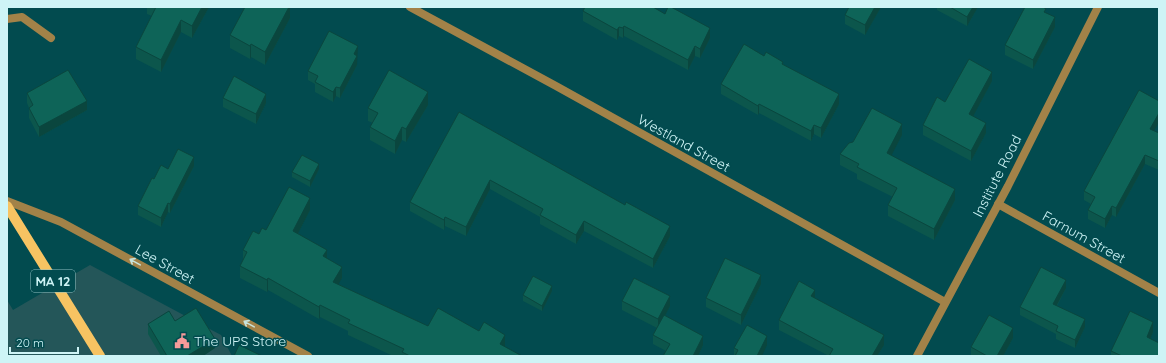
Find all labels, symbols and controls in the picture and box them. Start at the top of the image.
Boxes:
street label: Westland Street [635,110,734,176]
street label: Institute Road [969,132,1025,220]
street label: Farnum Street [1039,207,1129,267]
street label: Lee Street [132,240,198,288]
one-way arrow [129,257,141,265]
road number: MA 12 [31,270,75,292]
one-way arrow [243,320,255,327]
scale bar [10,329,78,355]
public building icon: The UPS Store [173,332,191,350]
place label: The UPS Store [194,332,286,350]
text: 20 m [16,335,44,350]

